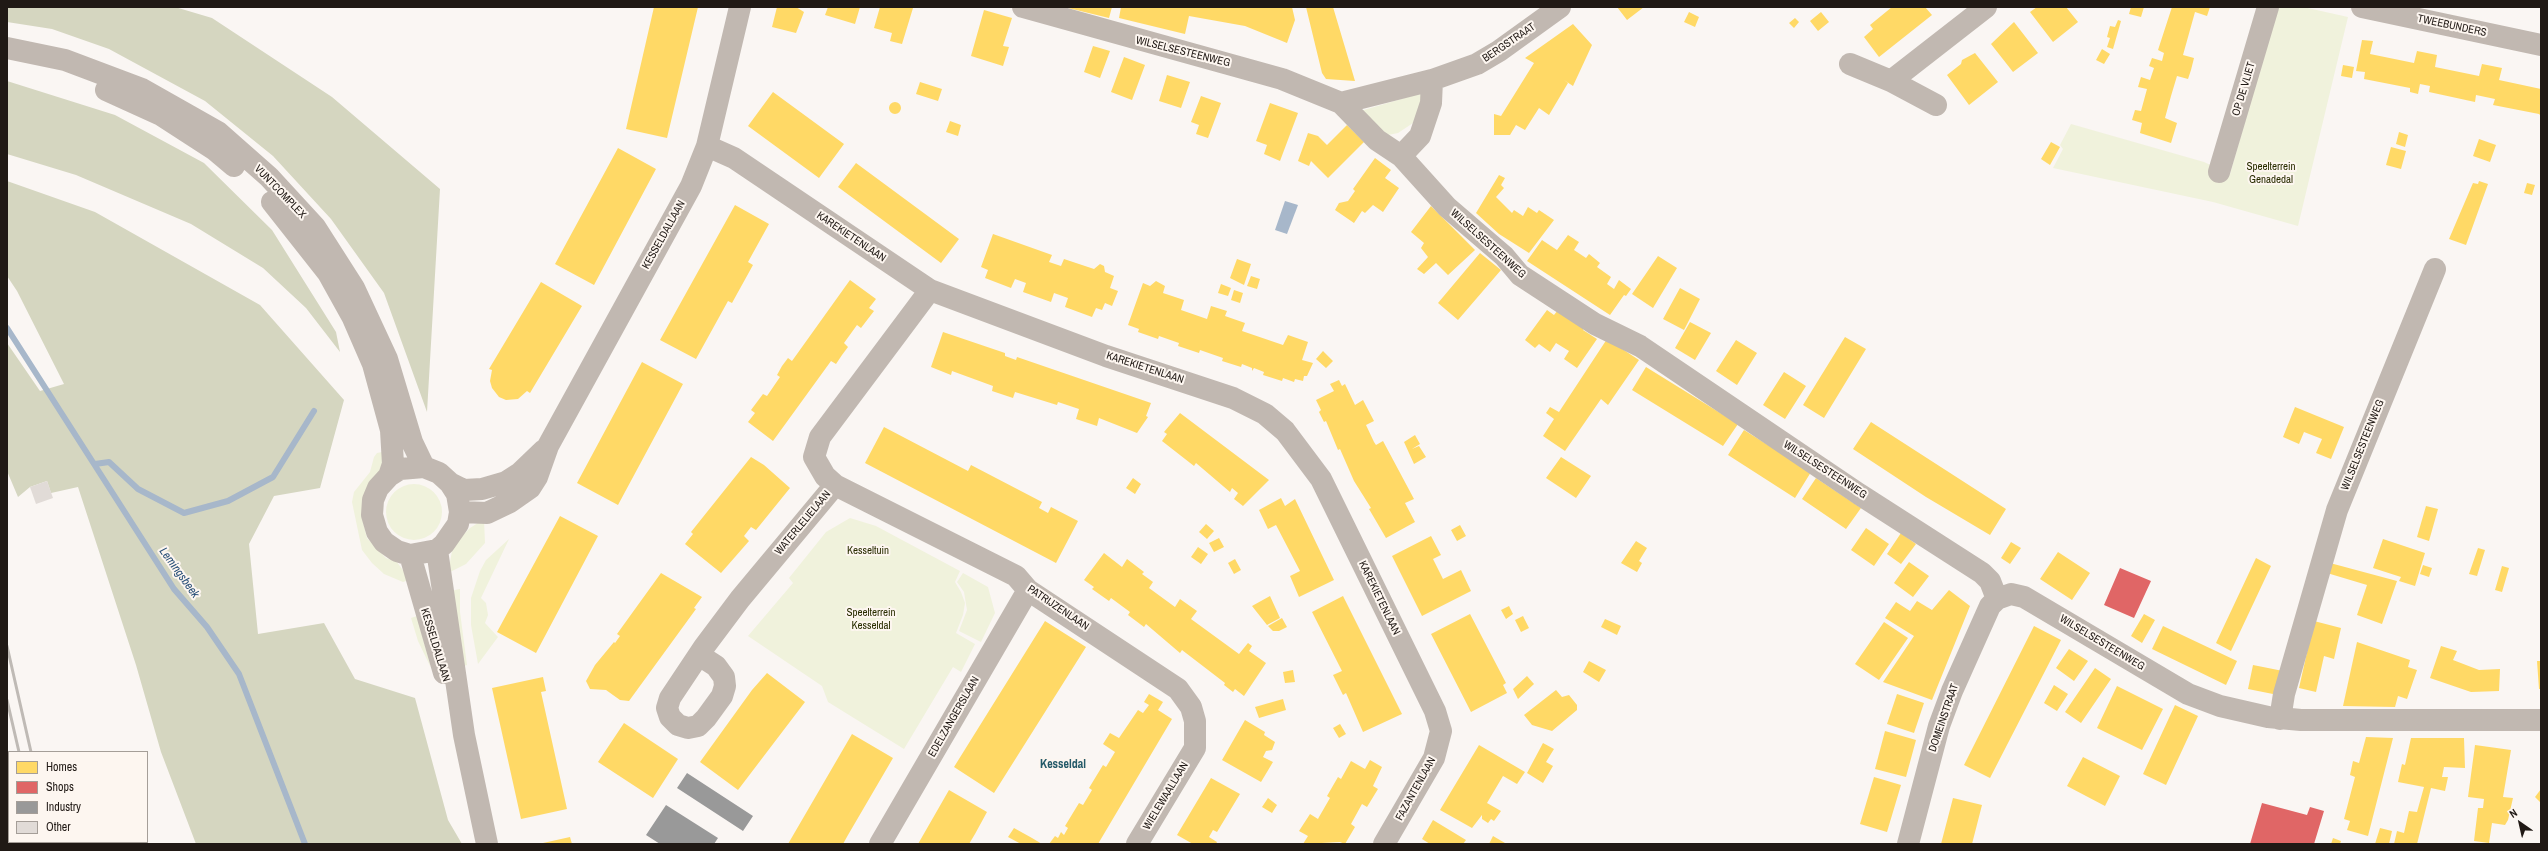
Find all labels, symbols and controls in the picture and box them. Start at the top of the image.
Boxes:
street label: TWEEBUNDERS [2416,12,2488,40]
street label: BERGSTRAAT [1480,21,1538,65]
street label: WILSELSESTEENWEG [1134,34,1232,70]
street label: OP DE VLIET [2230,60,2258,118]
park label: Speelterrein Genadedal [2246,160,2296,186]
street label: VUNTCOMPLEX [251,163,309,221]
street label: KESSELDALLAAN [640,198,688,272]
street label: WILSELSESTEENWEG [1448,207,1528,281]
street label: KAREKIETENLAAN [814,209,888,265]
street label: KAREKIETENLAAN [1105,349,1185,387]
street label: WILSELSESTEENWEG [2339,398,2387,492]
street label: WILSELSESTEENWEG [1781,438,1869,502]
street label: WATERLELIELAAN [772,488,834,558]
park label: Kesseltuin [847,544,889,558]
water label: Lemingsbeek [156,545,202,601]
street label: KAREKIETENLAAN [1355,559,1403,637]
street label: PATRIJZENLAAN [1025,583,1091,633]
park label: Speelterrein Kesseldal [846,606,896,632]
street label: KESSELDALLAAN [418,607,452,683]
street label: WILSELSESTEENWEG [2057,612,2147,674]
street label: EDELZANGERSLAAN [926,674,982,760]
street label: DOMEINSTRAAT [1926,682,1962,754]
legend [8,751,148,843]
street label: FAZANTENLAAN [1393,755,1439,823]
district label: Kesseldal [1040,758,1086,772]
text: Homes [46,759,77,775]
street label: WIELEWAALLAAN [1141,760,1191,832]
text: Shops [46,779,74,795]
text: Industry [46,799,81,815]
north arrow [2500,803,2540,843]
text: N [2507,805,2520,821]
text: Other [46,819,71,835]

